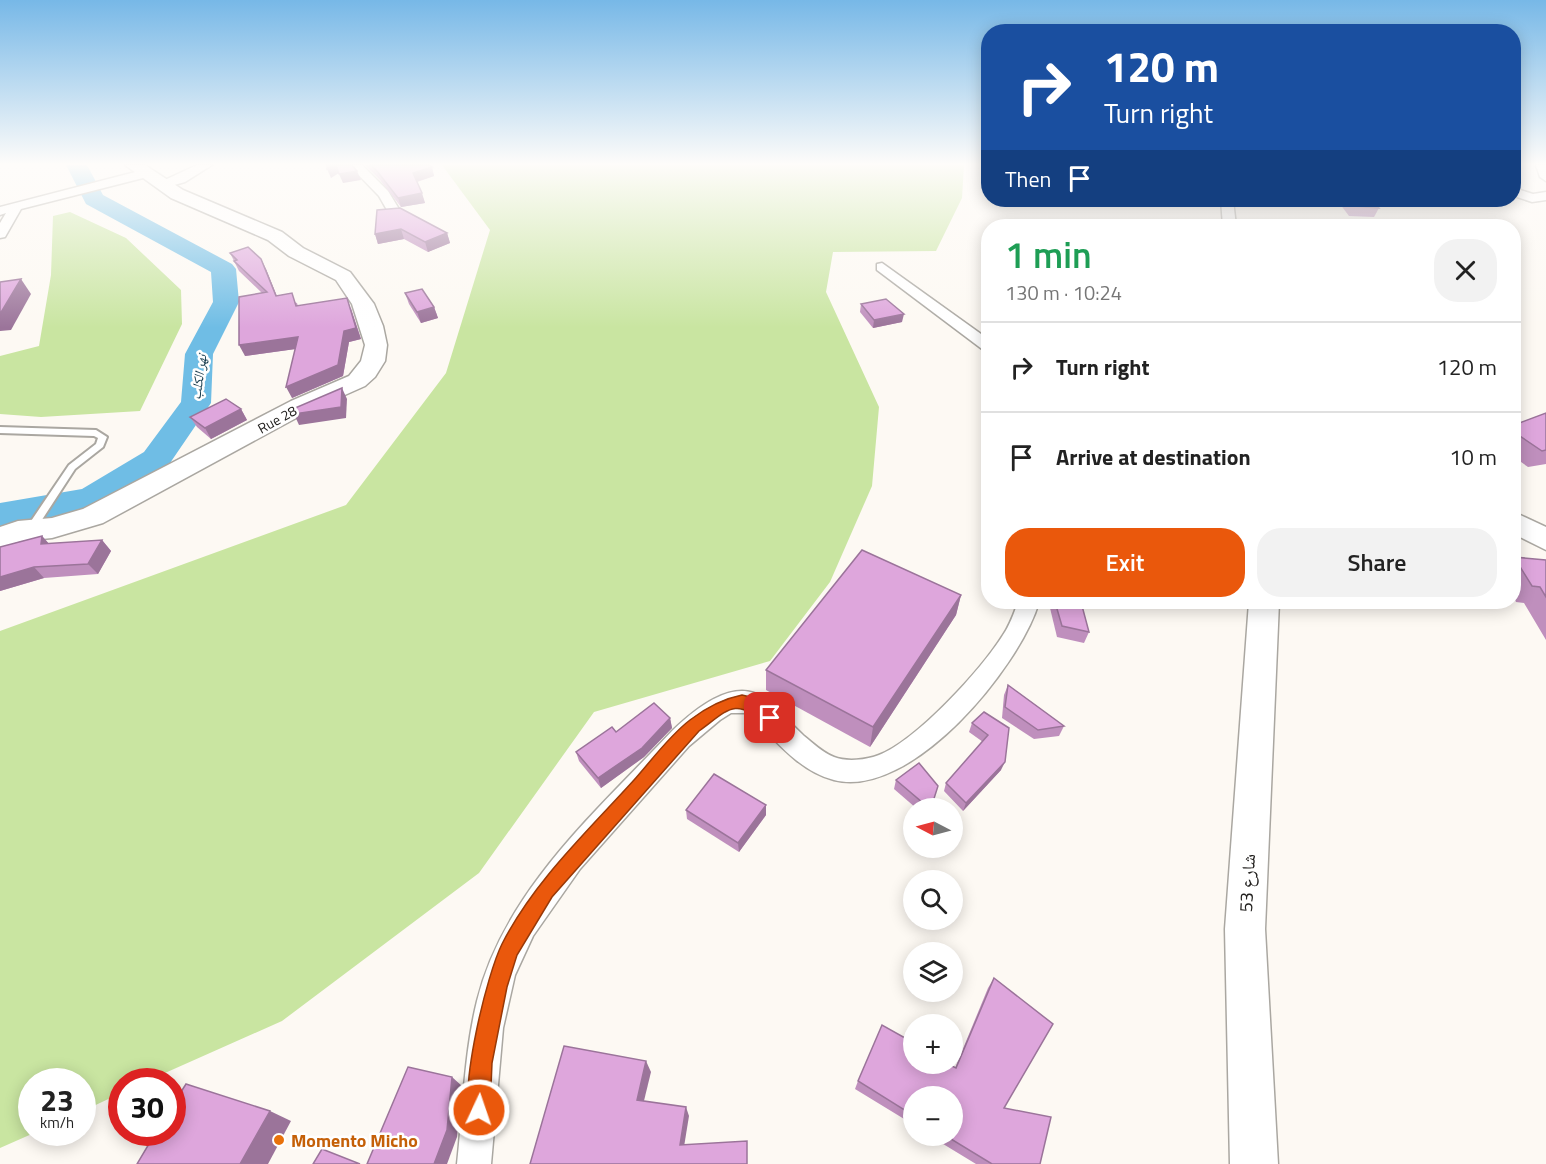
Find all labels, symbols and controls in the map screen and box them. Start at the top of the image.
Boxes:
text: 120 m [1104,34,1219,98]
icon: right [1005,48,1083,126]
text: Turn right [1104,92,1213,133]
text: Then [1005,162,1051,196]
icon: arrive [1063,162,1096,195]
text: 1 min [1005,227,1092,282]
button: close [1434,239,1497,302]
text: 130 m · 10:24 [1005,277,1122,308]
text: Turn right [1056,350,1150,384]
text: 120 m [1437,350,1497,384]
water label: نهر الكلب [184,351,212,401]
icon: right [1005,351,1038,384]
street label: Rue 28 [254,400,301,438]
text: Arrive at destination [1056,440,1251,474]
text: 10 m [1449,440,1497,474]
icon: arrive [1005,441,1038,474]
button: Exit [1005,528,1245,597]
button: Share [1257,528,1497,597]
pin [744,692,795,743]
icon: arrive [753,701,786,734]
north arrow [903,798,963,858]
map controls [903,798,963,1146]
street label: شارع 53 [1232,853,1262,913]
button: search [903,870,963,930]
button: layers [903,942,963,1002]
button: + [903,1014,963,1074]
speed limit sign: 30 [108,1068,186,1146]
text: 23 [40,1077,74,1123]
position arrow [447,1078,511,1142]
button: − [903,1086,963,1146]
text: km/h [40,1111,74,1134]
place label: Momento Micho [291,1127,418,1154]
marker: Momento Micho [272,1133,286,1147]

